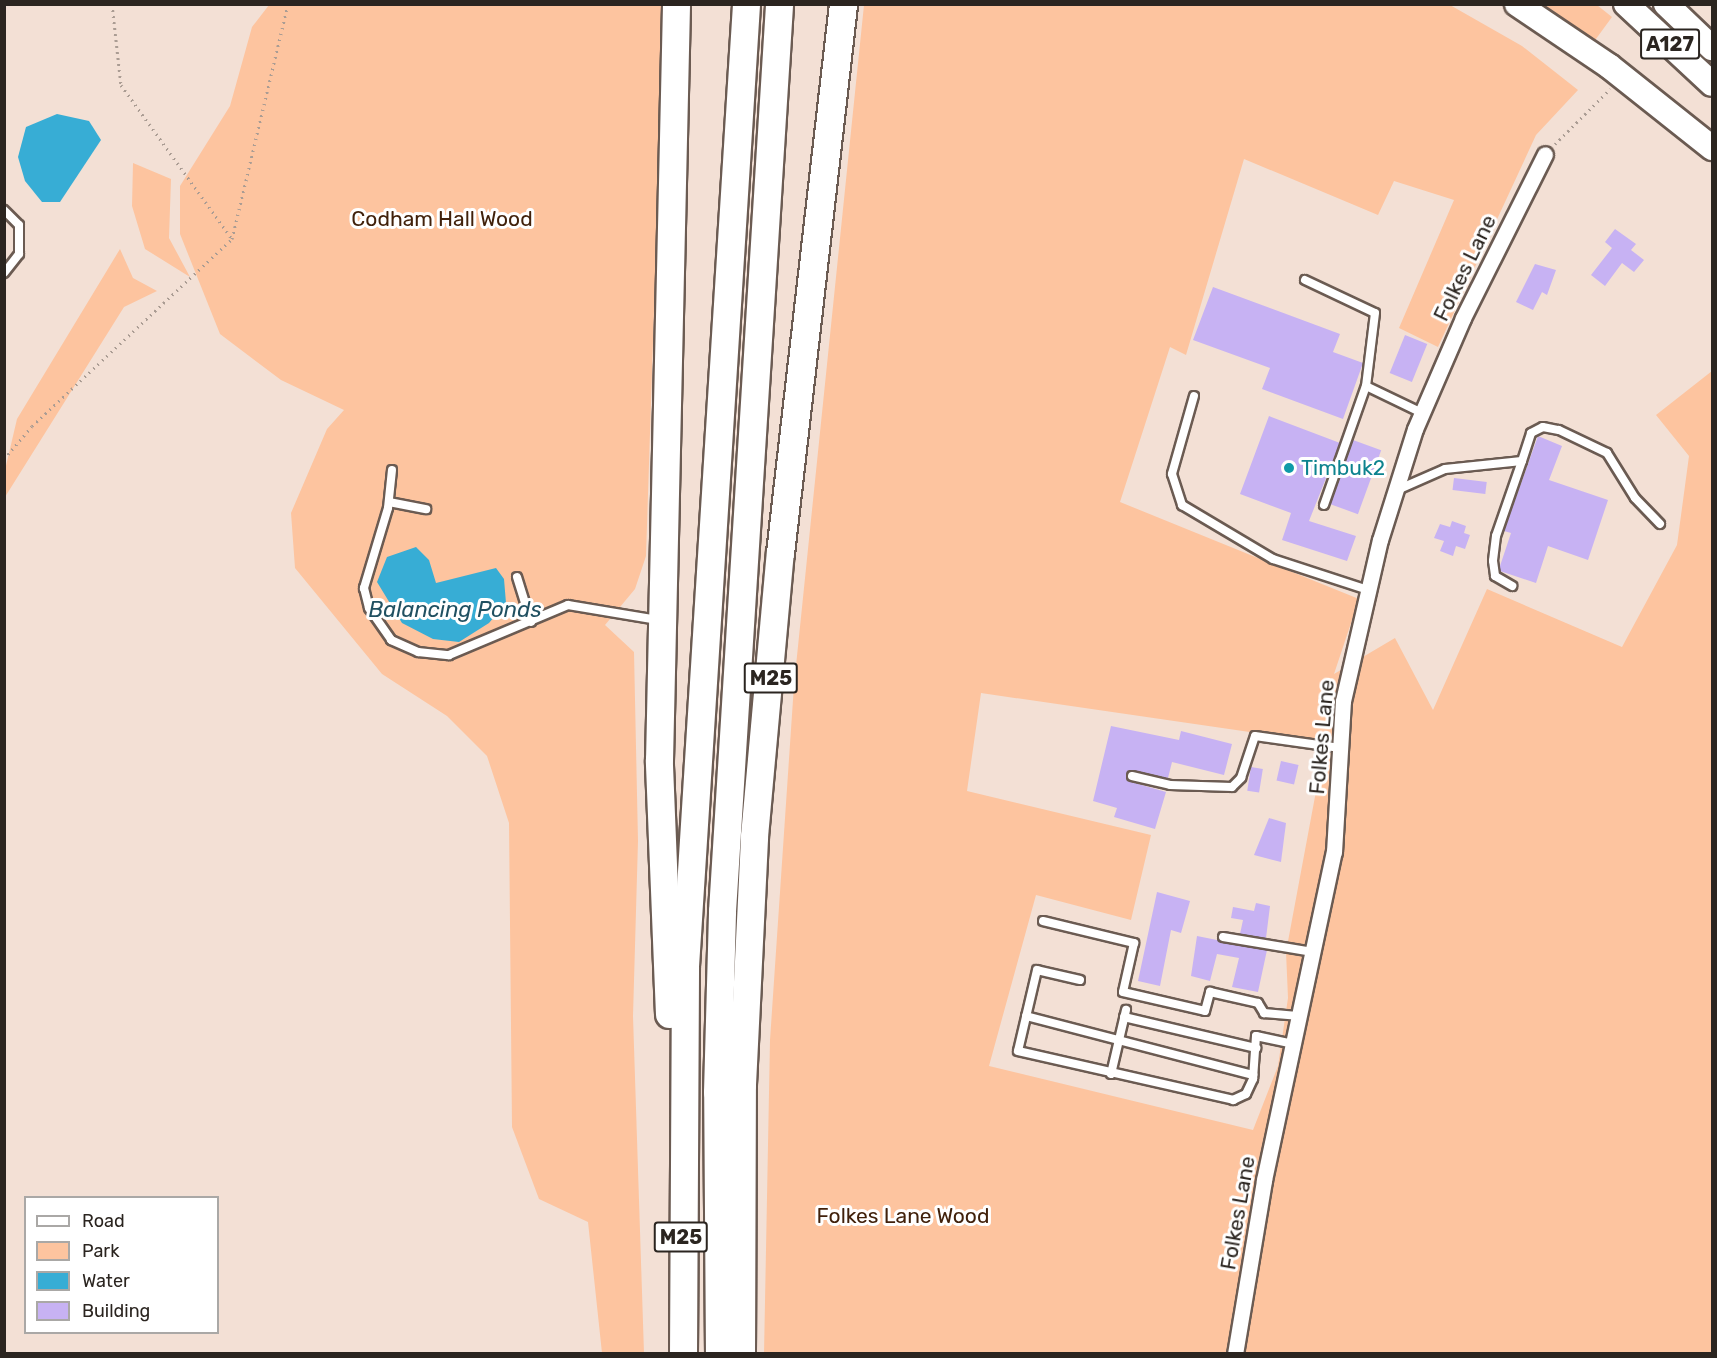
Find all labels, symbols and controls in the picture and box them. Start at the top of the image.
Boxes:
road number: A127 [1640,27,1700,61]
park label: Codham Hall Wood [351,206,533,232]
street label: Folkes Lane [1428,211,1502,325]
place label: Timbuk2 [1301,455,1385,481]
marker: Timbuk2 [1282,461,1296,475]
water label: Balancing Ponds [369,597,541,623]
road number: M25 [742,661,800,695]
street label: Folkes Lane [1304,679,1340,795]
street label: Folkes Lane [1216,1154,1260,1272]
legend [24,1196,219,1334]
park label: Folkes Lane Wood [816,1203,990,1229]
text: Road [82,1210,125,1232]
road number: M25 [652,1220,710,1254]
text: Park [82,1240,119,1262]
text: Water [82,1270,130,1292]
text: Building [82,1300,150,1322]

